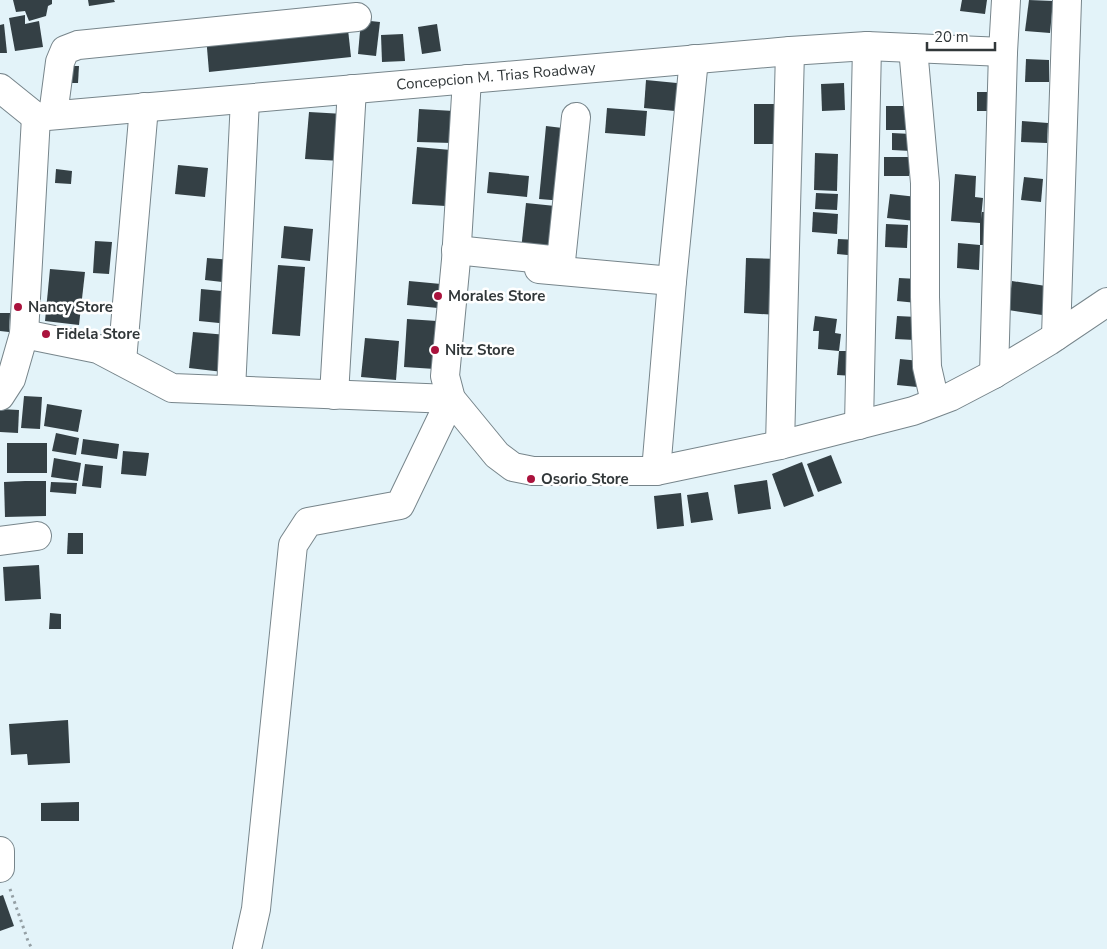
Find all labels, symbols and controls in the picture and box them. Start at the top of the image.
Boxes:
scale bar [927,20,994,52]
text: 20 m [934,27,969,47]
street label: Concepcion M. Trias Roadway [396,57,597,95]
place label: Morales Store [448,286,546,306]
marker: Morales Store [432,290,444,302]
place label: Nancy Store [28,297,113,317]
marker: Nancy Store [12,301,24,313]
place label: Fidela Store [56,324,140,344]
marker: Fidela Store [40,328,52,340]
place label: Nitz Store [445,340,515,360]
marker: Nitz Store [429,344,441,356]
place label: Osorio Store [541,469,629,489]
marker: Osorio Store [525,473,537,485]

